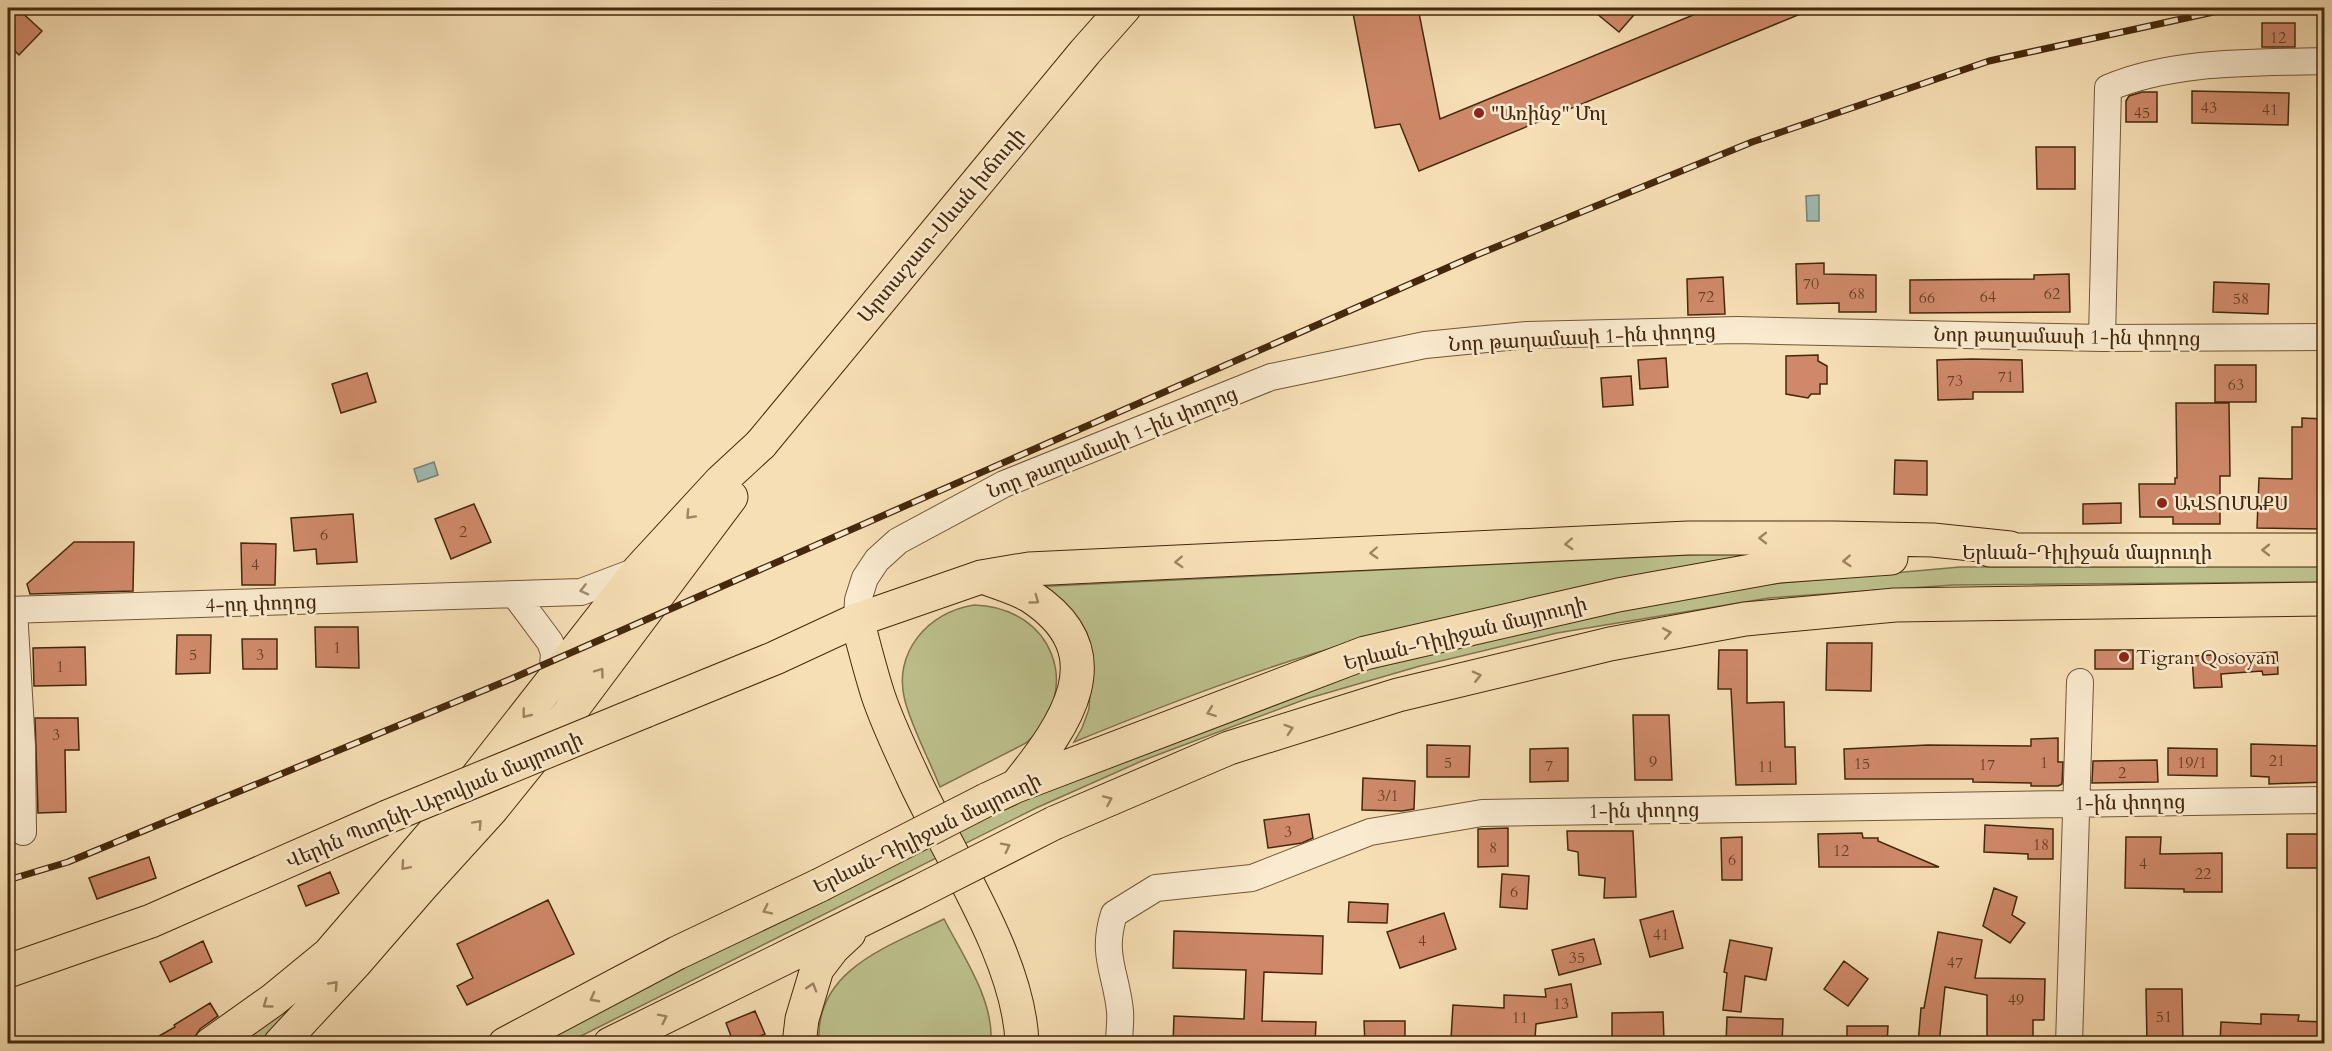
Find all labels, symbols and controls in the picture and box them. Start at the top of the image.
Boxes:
house number: 12 [2270,27,2286,49]
house number: 43 [2201,97,2217,119]
house number: 41 [2262,99,2278,121]
place label: "Առինջ" Մոլ [1491,100,1608,127]
house number: 45 [2134,102,2150,124]
marker: "Առինջ" Մոլ [1472,106,1486,120]
street label: Արտաշատ-Սևան խճուղի [852,122,1031,329]
house number: 70 [1803,273,1819,295]
house number: 68 [1849,283,1865,305]
house number: 62 [2044,283,2060,305]
house number: 72 [1698,286,1714,308]
house number: 64 [1980,286,1996,308]
house number: 66 [1919,287,1935,309]
house number: 58 [2233,288,2249,310]
street label: Նոր թաղամասի 1-ին փողոց [1448,317,1716,358]
street label: Նոր թաղամասի 1-ին փողոց [1933,321,2201,352]
house number: 71 [1998,366,2014,388]
house number: 73 [1947,370,1963,392]
house number: 63 [2228,374,2244,396]
street label: Նոր թաղամասի 1-ին փողոց [983,380,1241,505]
place label: ԱՎՏՈՄԱՔՍ [2174,490,2289,517]
marker: ԱՎՏՈՄԱՔՍ [2155,496,2169,510]
one-way arrow [686,508,697,519]
house number: 2 [459,521,467,543]
house number: 6 [320,524,328,546]
one-way arrow [1759,532,1768,544]
one-way arrow [1564,537,1573,550]
street label: Երևան-Դիլիջան մայրուղի [1962,539,2212,566]
one-way arrow [2262,544,2271,556]
one-way arrow [1369,546,1378,559]
house number: 4 [251,554,259,576]
one-way arrow [1843,554,1852,567]
one-way arrow [1174,556,1183,569]
one-way arrow [579,582,589,595]
street label: 4-րդ փողոց [205,588,317,619]
street label: Երևան-Դիլիջան մայրուղի [1341,590,1590,677]
one-way arrow [1028,593,1039,604]
one-way arrow [1662,627,1672,640]
house number: 1 [333,637,341,659]
house number: 5 [189,644,197,666]
house number: 3 [256,644,264,666]
place label: Tigran Qosoyan [2136,644,2277,671]
marker: Tigran Qosoyan [2117,650,2131,664]
house number: 1 [56,656,64,678]
one-way arrow [592,667,603,678]
one-way arrow [1472,670,1482,683]
one-way arrow [1206,705,1217,717]
one-way arrow [522,707,533,718]
house number: 3 [52,724,60,746]
one-way arrow [1283,724,1294,736]
street label: Վերին Պտղնի-Աբովյան մայրուղի [281,725,587,875]
house number: 21 [2269,750,2285,772]
house number: 9 [1649,751,1657,773]
house number: 5 [1444,752,1452,774]
house number: 1 [2040,752,2048,774]
house number: 19/1 [2177,752,2207,774]
house number: 15 [1854,753,1870,775]
house number: 17 [1979,754,1995,776]
house number: 7 [1545,755,1553,777]
house number: 11 [1758,756,1774,778]
house number: 2 [2118,762,2126,784]
street label: Երևան-Դիլիջան մայրուղի [809,767,1045,900]
house number: 3/1 [1377,785,1399,807]
street label: 1-ին փողոց [2074,788,2186,817]
one-way arrow [1102,795,1113,807]
street label: 1-ին փողոց [1588,796,1700,825]
one-way arrow [471,821,482,831]
house number: 3 [1284,821,1292,843]
house number: 18 [2033,834,2049,856]
house number: 8 [1489,837,1497,859]
house number: 12 [1833,840,1849,862]
one-way arrow [1000,843,1011,855]
house number: 6 [1728,849,1736,871]
house number: 4 [2139,853,2147,875]
one-way arrow [401,859,412,870]
house number: 22 [2195,863,2211,885]
house number: 6 [1510,881,1518,903]
one-way arrow [763,902,774,914]
house number: 41 [1653,924,1669,946]
house number: 4 [1418,930,1426,952]
house number: 35 [1569,947,1585,969]
house number: 47 [1947,952,1963,974]
one-way arrow [327,982,338,993]
one-way arrow [805,982,817,993]
house number: 49 [2008,989,2024,1011]
one-way arrow [589,991,600,1002]
house number: 13 [1553,993,1569,1015]
one-way arrow [263,997,274,1008]
house number: 51 [2156,1006,2172,1028]
house number: 11 [1512,1007,1528,1029]
one-way arrow [656,1013,667,1025]

